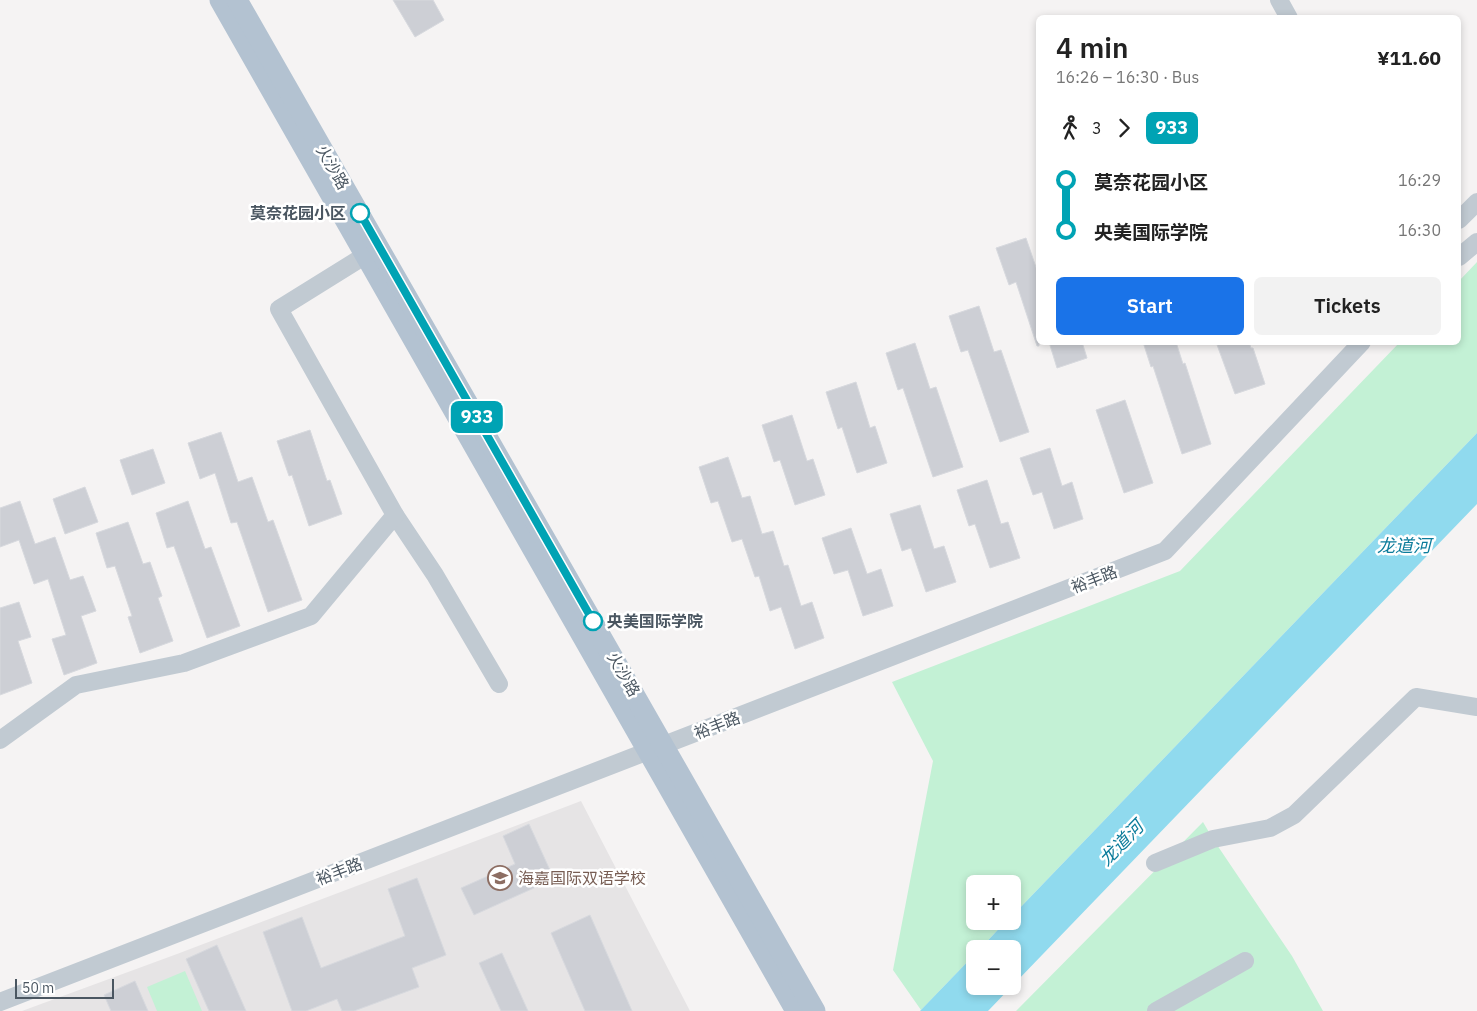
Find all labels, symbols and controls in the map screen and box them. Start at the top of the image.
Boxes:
text: 4 min [1056,29,1128,66]
text: ¥11.60 [1377,46,1441,70]
text: 16:26 – 16:30 · Bus [1056,67,1199,87]
icon: walk [1056,114,1084,142]
icon: forward [1110,114,1138,142]
text: 933 [1156,116,1188,139]
text: 3 [1092,118,1102,138]
street label: 火沙路 [312,141,354,193]
text: 莫奈花园小区 [1094,170,1208,194]
text: 16:29 [1398,170,1441,190]
place label: 莫奈花园小区 [250,203,346,223]
marker: 莫奈花园小区 [350,203,370,223]
text: 央美国际学院 [1094,220,1208,244]
text: 16:30 [1398,220,1441,240]
button: Start [1056,277,1244,335]
button: Tickets [1254,277,1441,335]
line badge: 933 [448,401,506,433]
text: 933 [461,405,493,428]
water label: 龙道河 [1377,534,1434,557]
street label: 裕丰路 [1068,561,1120,597]
marker: 央美国际学院 [583,611,603,631]
place label: 央美国际学院 [607,611,703,631]
street label: 火沙路 [603,648,645,700]
street label: 裕丰路 [691,707,743,743]
water label: 龙道河 [1094,813,1150,870]
street label: 裕丰路 [313,853,365,889]
school or university icon: 海嘉国际双语学校 [487,865,513,891]
place label: 海嘉国际双语学校 [518,868,646,888]
map controls [966,875,1021,995]
button: + [966,875,1021,930]
button: − [966,940,1021,995]
scale bar [15,976,114,999]
text: 50 m [22,979,54,997]

